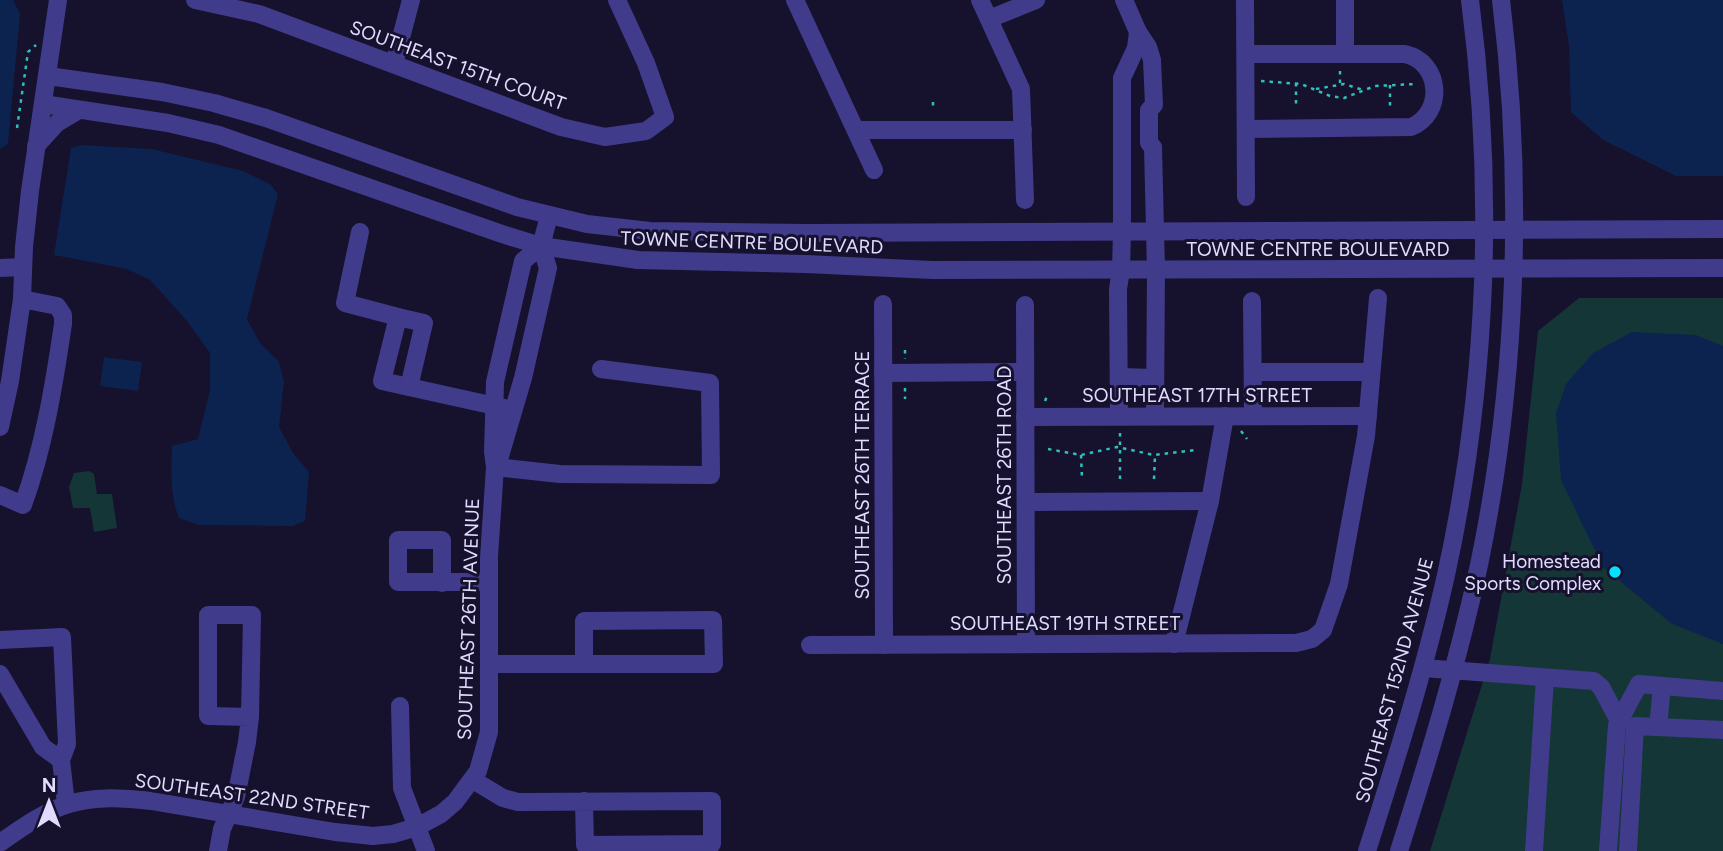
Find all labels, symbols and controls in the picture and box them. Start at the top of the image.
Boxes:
street label: SOUTHEAST 15TH COURT [347,16,569,115]
street label: TOWNE CENTRE BOULEVARD [620,226,884,259]
street label: TOWNE CENTRE BOULEVARD [1186,238,1450,261]
street label: SOUTHEAST 26TH TERRACE [851,350,874,600]
street label: SOUTHEAST 26TH ROAD [993,366,1016,584]
street label: SOUTHEAST 17TH STREET [1082,384,1312,407]
street label: SOUTHEAST 26TH AVENUE [453,498,484,740]
place label: Homestead Sports Complex [1464,550,1601,595]
street label: SOUTHEAST 152ND AVENUE [1351,555,1438,805]
marker: Homestead Sports Complex [1607,564,1623,580]
street label: SOUTHEAST 19TH STREET [950,612,1181,635]
north arrow [14,767,84,837]
street label: SOUTHEAST 22ND STREET [133,769,371,824]
text: N [42,774,56,797]

